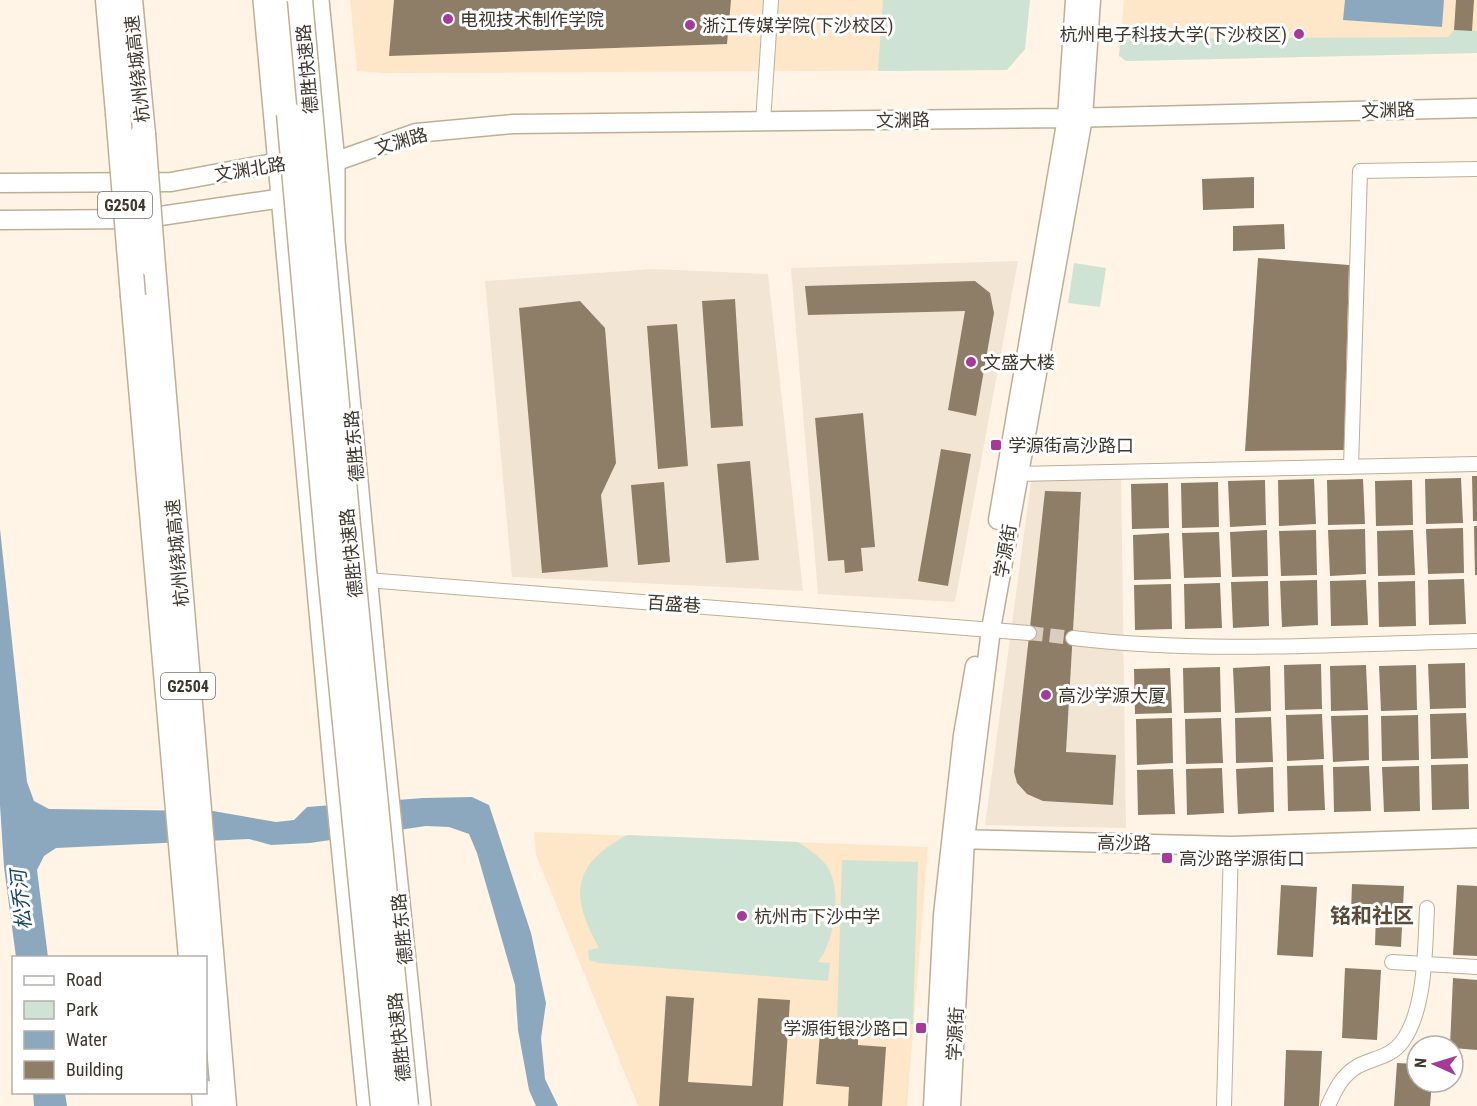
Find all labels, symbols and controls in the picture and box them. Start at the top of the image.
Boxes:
place label: 电视技术制作学院 [460,9,604,30]
marker: 电视技术制作学院 [441,12,455,26]
street label: 杭州绕城高速 [121,14,153,124]
place label: 浙江传媒学院(下沙校区) [702,15,893,37]
marker: 浙江传媒学院(下沙校区) [683,18,697,32]
street label: 德胜快速路 [293,23,321,115]
place label: 杭州电子科技大学(下沙校区) [1060,24,1287,46]
marker: 杭州电子科技大学(下沙校区) [1292,27,1306,41]
street label: 文渊路 [1361,99,1415,121]
street label: 文渊路 [876,109,930,131]
street label: 文渊路 [372,123,430,159]
street label: 文渊北路 [213,153,287,185]
road number: G2504 [98,192,152,218]
place label: 文盛大楼 [983,352,1055,373]
marker: 文盛大楼 [964,355,978,369]
street label: 德胜东路 [340,409,368,483]
place label: 学源街高沙路口 [1008,435,1134,456]
marker: 学源街高沙路口 [989,438,1003,452]
street label: 杭州绕城高速 [162,498,192,608]
street label: 德胜快速路 [336,507,366,599]
street label: 学源街 [990,523,1020,579]
street label: 百盛巷 [646,592,702,616]
road number: G2504 [161,673,215,699]
place label: 高沙学源大厦 [1058,685,1166,706]
marker: 高沙学源大厦 [1039,688,1053,702]
street label: 高沙路 [1097,832,1151,854]
place label: 高沙路学源街口 [1179,848,1305,869]
marker: 高沙路学源街口 [1160,851,1174,865]
water label: 松乔河 [6,865,36,931]
street label: 德胜东路 [388,892,416,966]
district label: 铭和社区 [1330,904,1414,928]
place label: 杭州市下沙中学 [754,906,880,927]
marker: 杭州市下沙中学 [735,909,749,923]
legend [12,956,207,1094]
text: Road [66,969,102,990]
street label: 德胜快速路 [384,991,414,1083]
text: Park [66,999,98,1020]
street label: 学源街 [943,1006,967,1062]
place label: 学源街银沙路口 [783,1018,909,1039]
marker: 学源街银沙路口 [914,1021,928,1035]
text: Water [66,1029,108,1050]
north arrow [1405,1034,1465,1094]
text: N [1411,1057,1430,1069]
text: Building [66,1059,123,1080]

